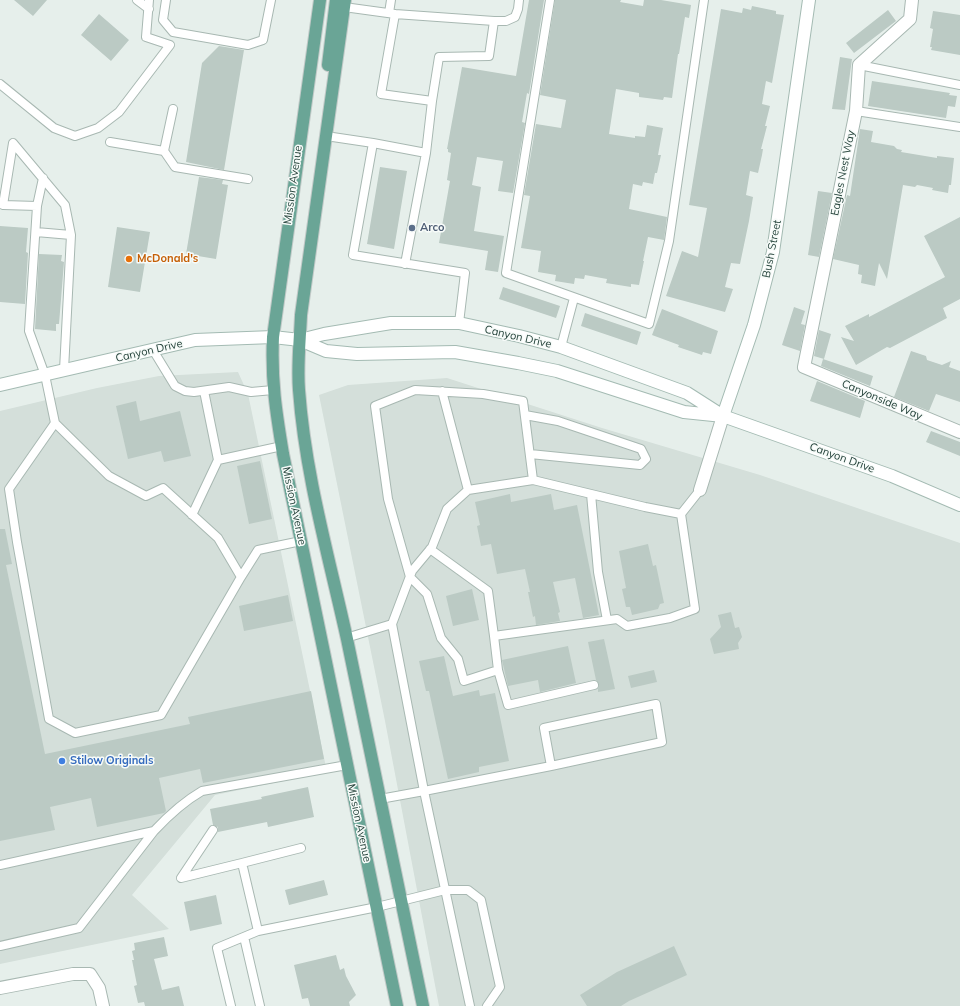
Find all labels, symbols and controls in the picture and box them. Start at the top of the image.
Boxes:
street label: Eagles Nest Way [828,129,858,217]
street label: Mission Avenue [281,145,305,225]
street label: Bush Street [760,219,784,279]
place label: Arco [420,221,444,235]
marker: Arco [407,223,417,233]
place label: McDonald's [137,252,198,266]
marker: McDonald's [124,254,134,264]
street label: Canyon Drive [483,323,553,351]
street label: Canyon Drive [114,337,184,365]
street label: Canyonside Way [840,377,924,423]
street label: Canyon Drive [808,440,876,476]
street label: Mission Avenue [279,466,309,546]
place label: Stilow Originals [70,754,153,768]
marker: Stilow Originals [57,756,67,766]
street label: Mission Avenue [344,783,374,863]

